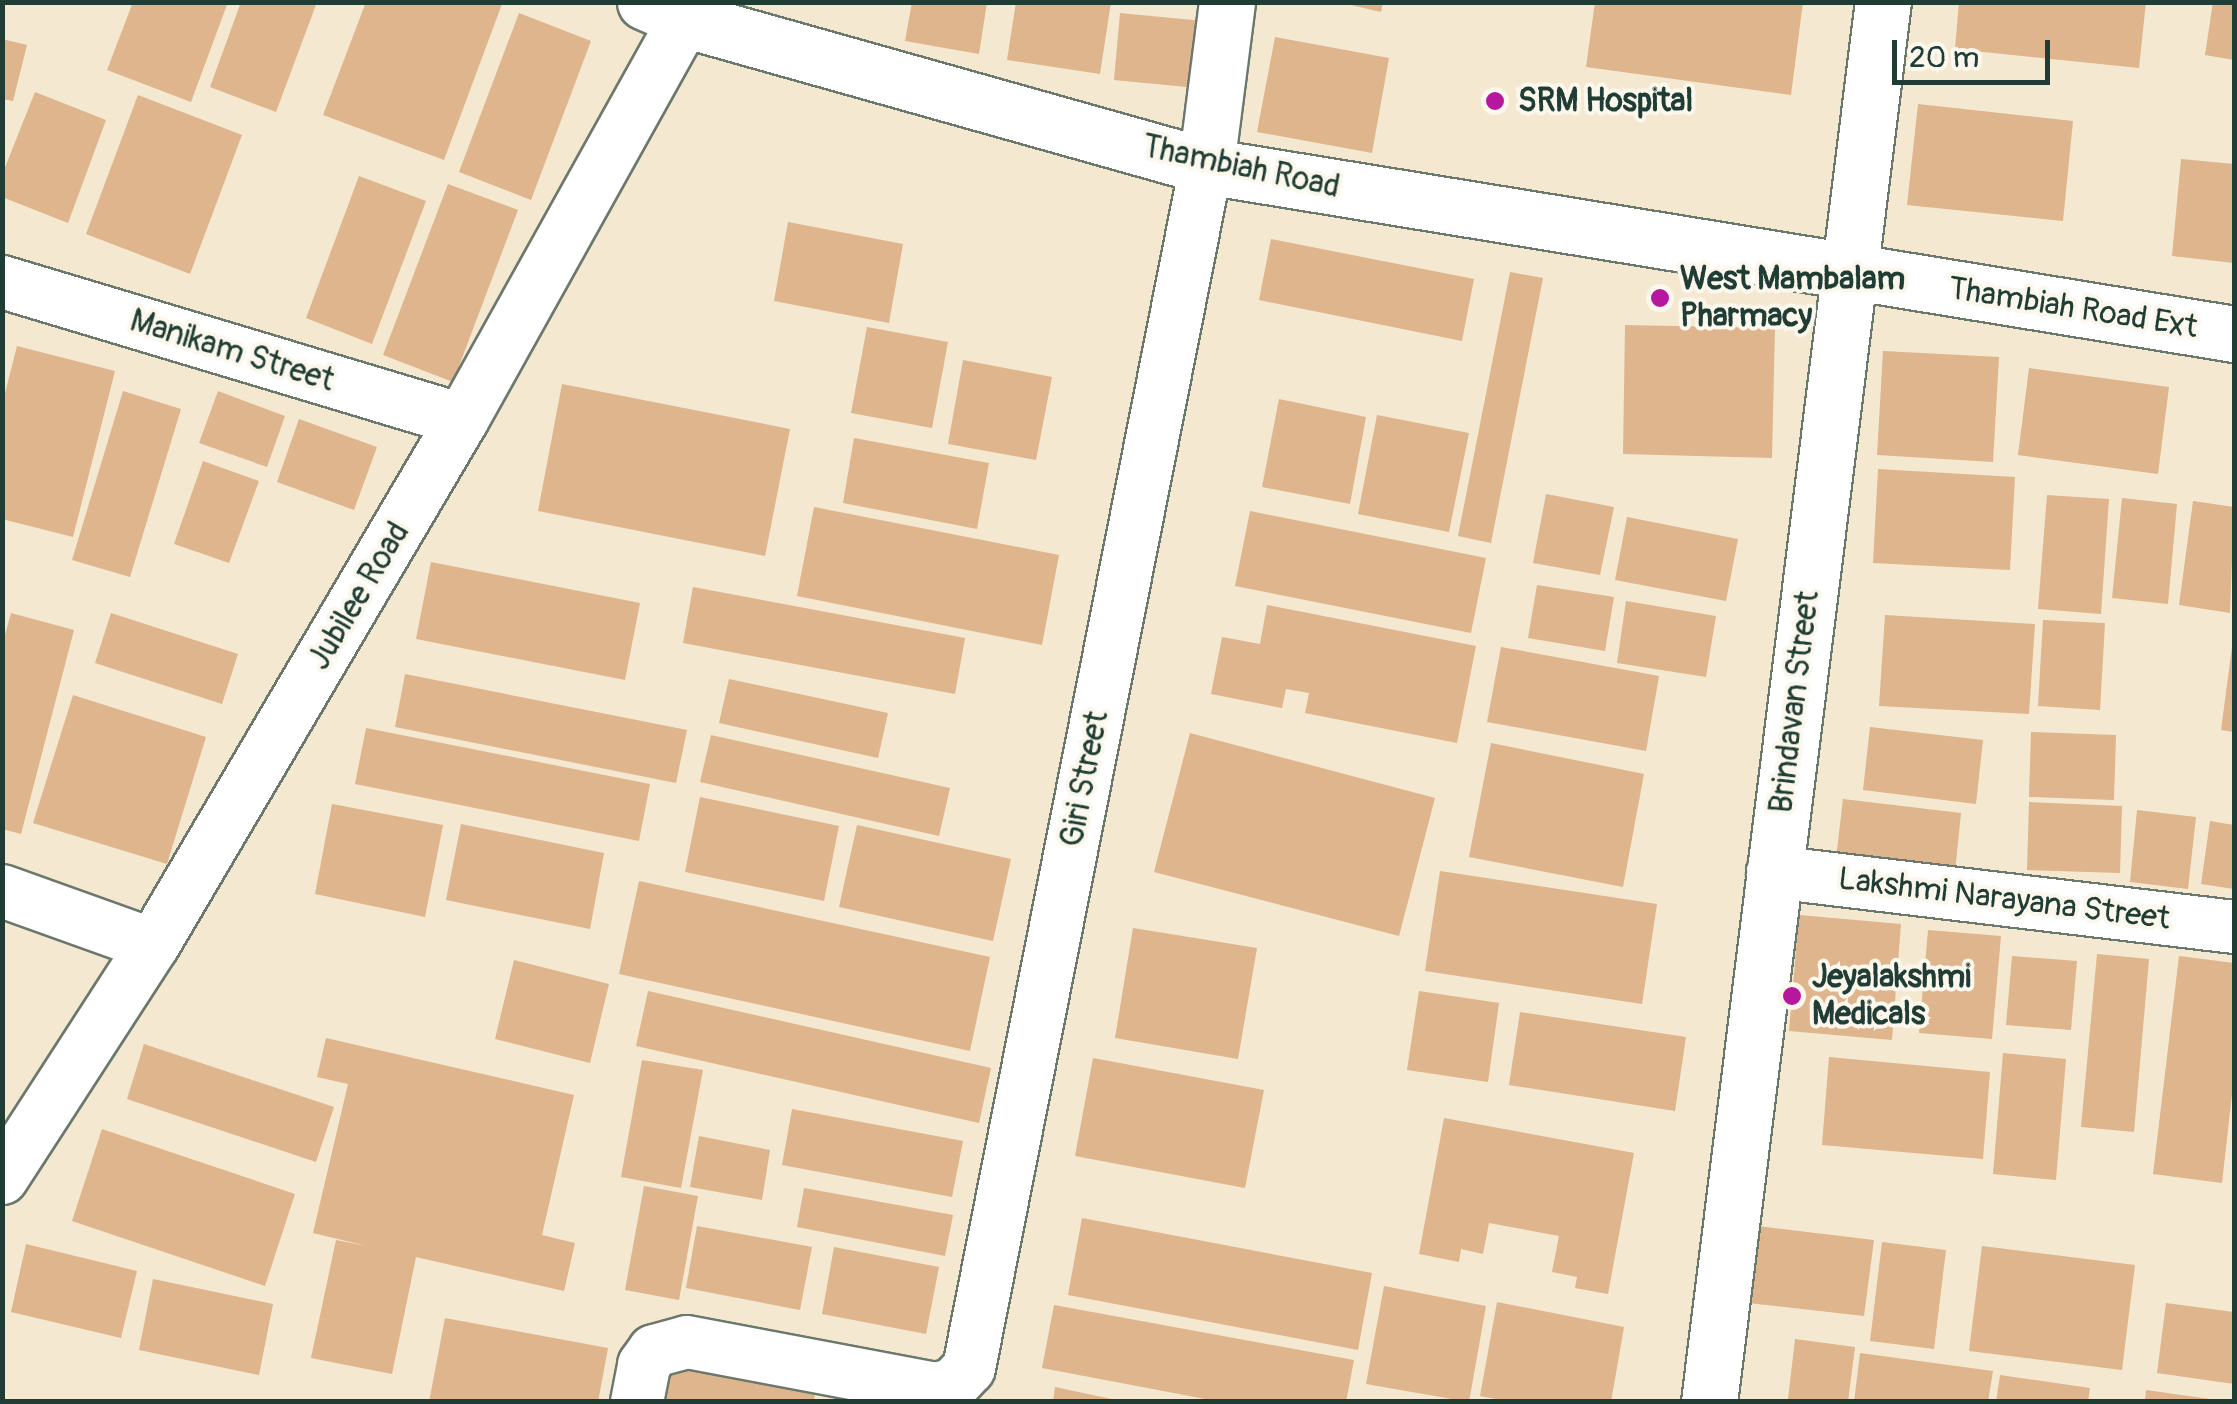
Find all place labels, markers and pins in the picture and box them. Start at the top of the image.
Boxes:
place label: SRM Hospital [1518,82,1693,120]
marker: SRM Hospital [1482,88,1508,114]
place label: West Mambalam Pharmacy [1680,261,1905,336]
marker: West Mambalam Pharmacy [1649,287,1671,309]
place label: Jeyalakshmi Medicals [1812,959,1971,1034]
marker: Jeyalakshmi Medicals [1781,985,1803,1007]

